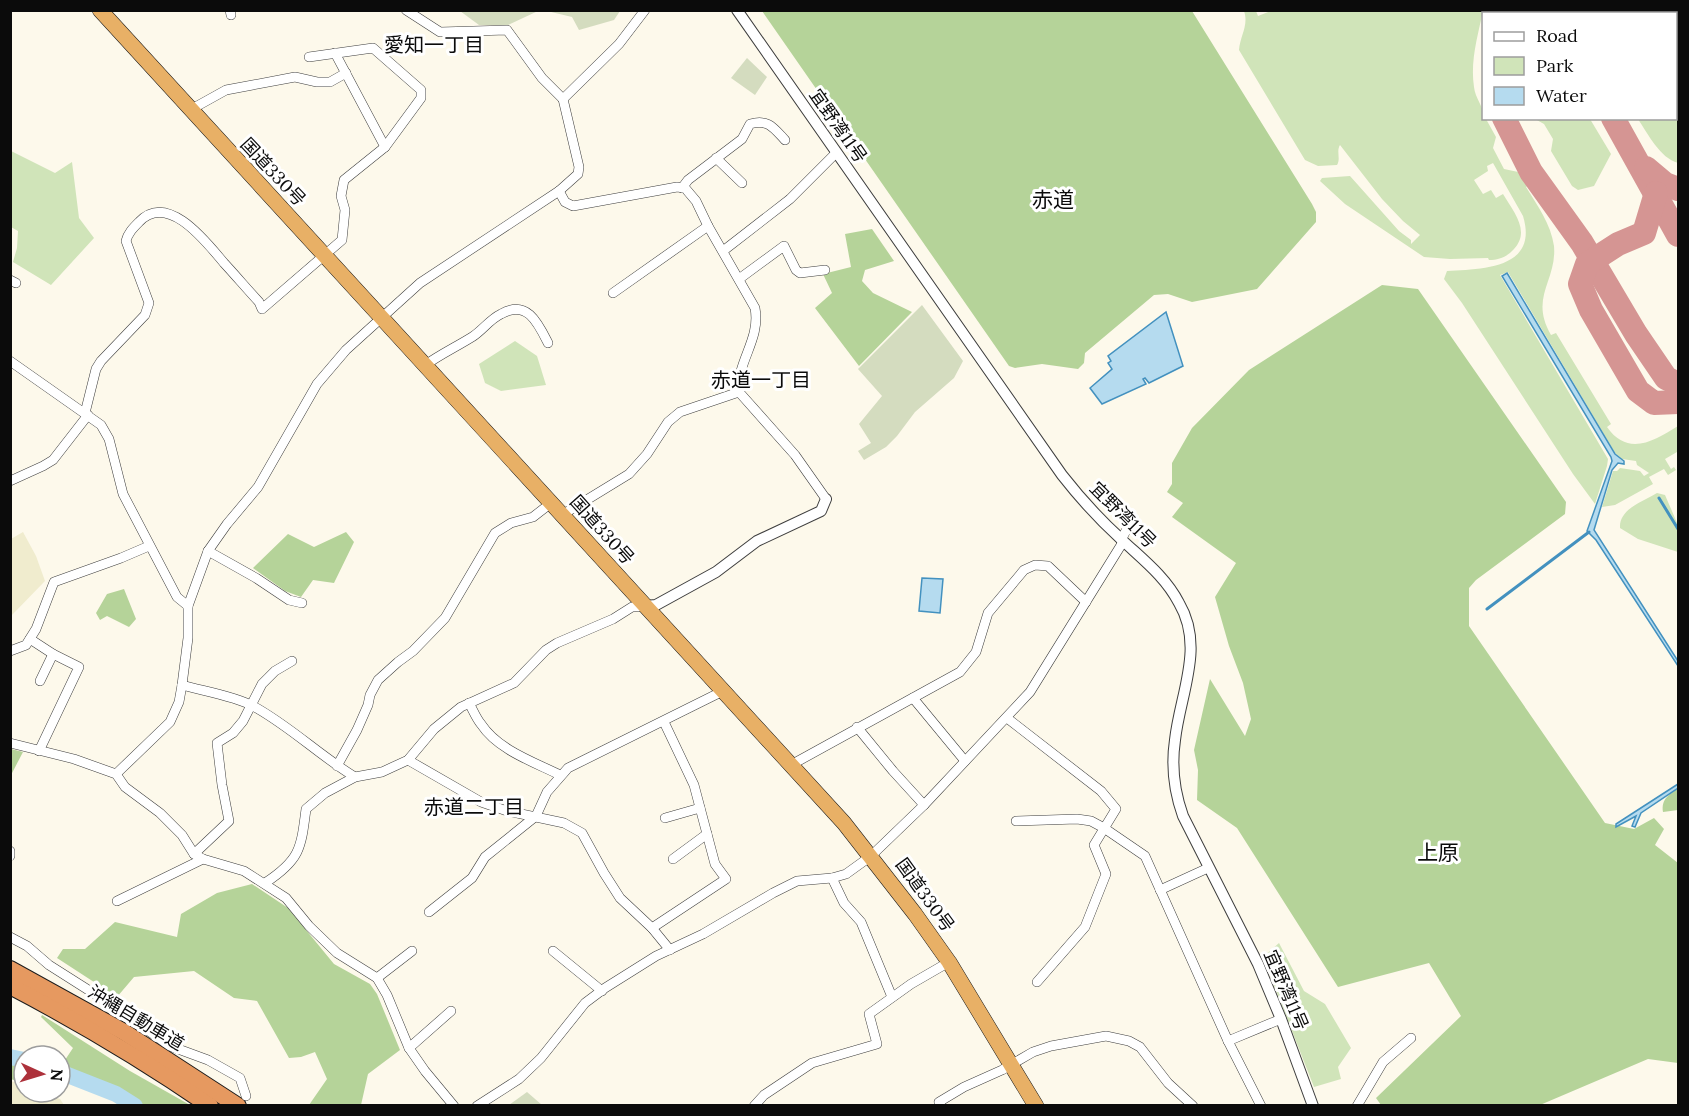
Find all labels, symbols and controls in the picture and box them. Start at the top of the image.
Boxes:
legend [1482,12,1677,120]
text: Road [1536,24,1578,47]
district label: 愛知一丁目 [384,32,484,57]
text: Park [1536,54,1574,77]
street label: 宜野湾11号 [805,84,872,167]
text: Water [1536,84,1587,107]
street label: 国道330号 [236,133,311,211]
district label: 赤道 [1032,186,1074,213]
district label: 赤道一丁目 [711,367,811,392]
street label: 宜野湾11号 [1085,476,1162,553]
street label: 国道330号 [565,490,639,569]
district label: 赤道二丁目 [424,794,524,819]
district label: 上原 [1417,839,1459,866]
street label: 国道330号 [891,853,960,936]
street label: 宜野湾11号 [1259,946,1314,1033]
street label: 沖縄自動車道 [84,980,188,1055]
north arrow [12,1044,72,1104]
text: N [47,1068,67,1082]

